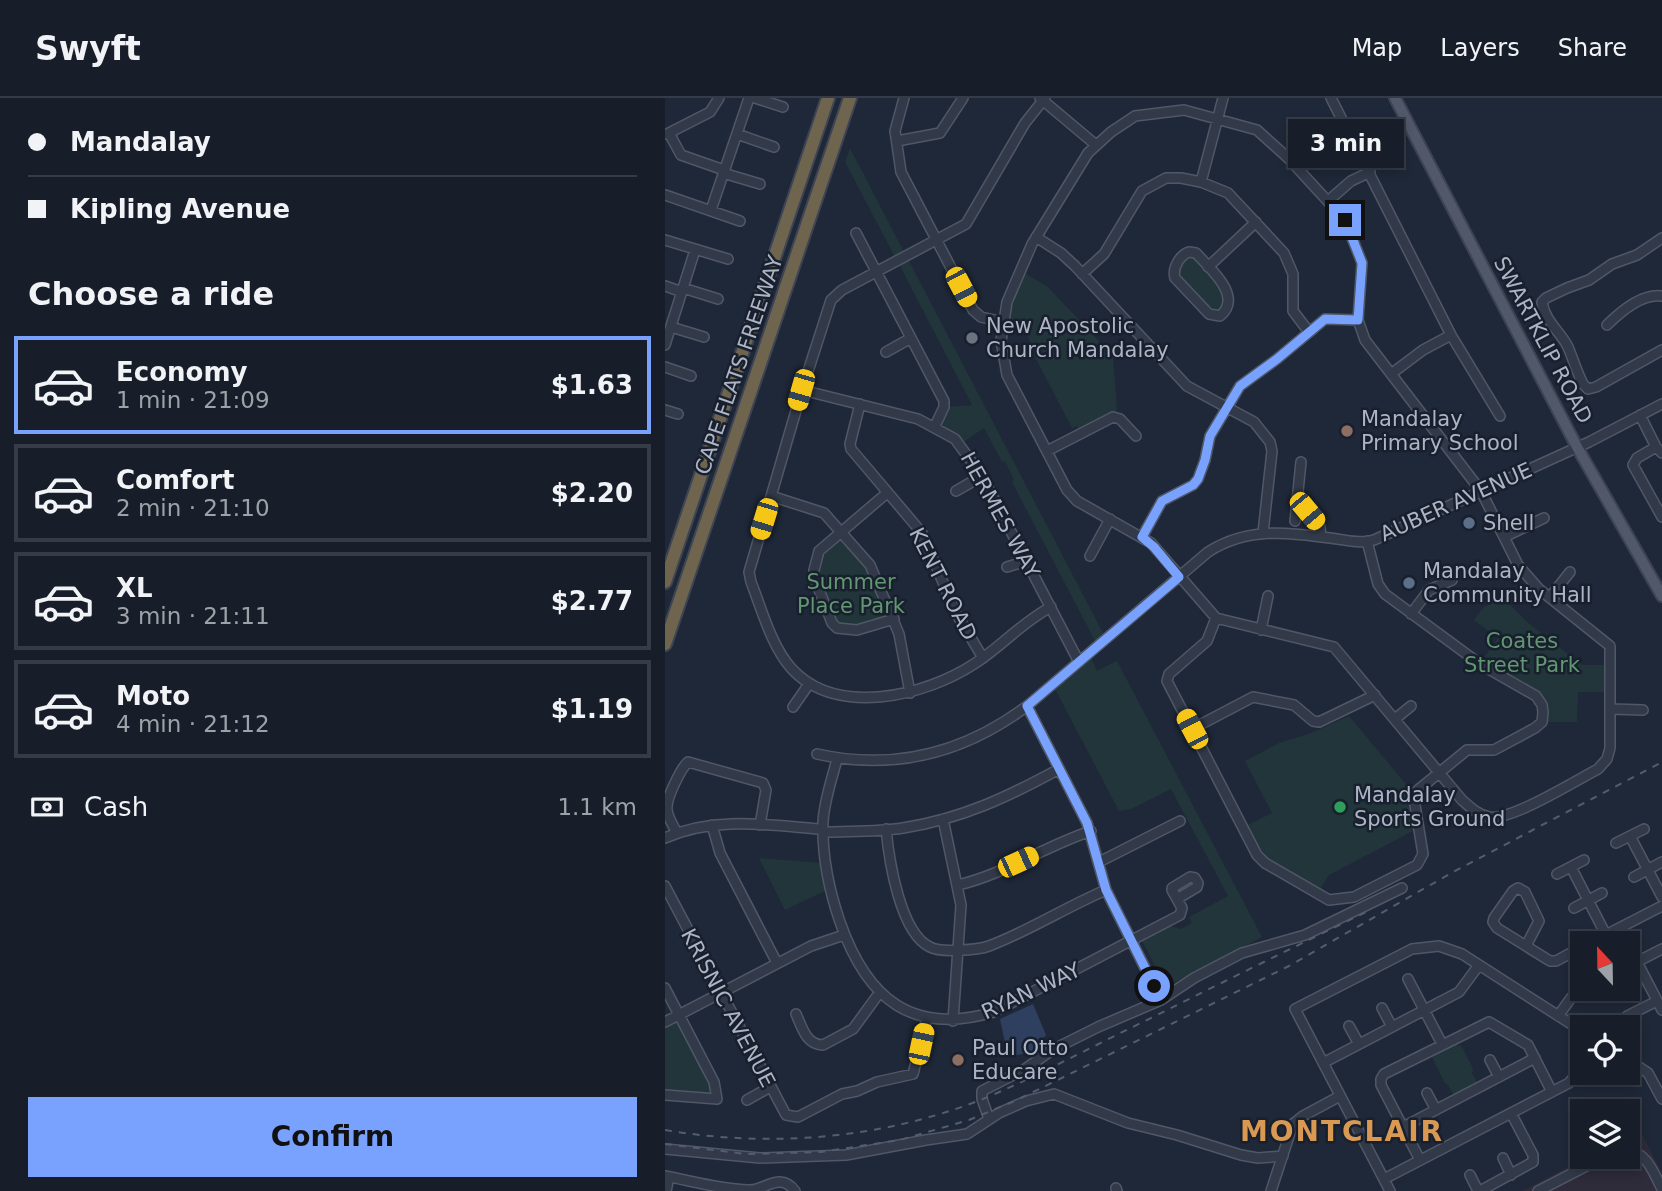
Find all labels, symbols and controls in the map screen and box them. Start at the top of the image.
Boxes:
text: Swyft [35,29,141,68]
text: Map [1352,34,1402,62]
text: Layers [1440,34,1520,62]
text: Share [1558,34,1627,62]
callout: 3 min [1287,118,1403,167]
text: Mandalay [70,127,211,157]
text: 3 min [1310,130,1382,156]
text: Kipling Avenue [70,194,290,224]
route end [1329,204,1361,236]
street label: CAPE FLATS FREEWAY [690,252,788,478]
street label: SWARTKLIP ROAD [1489,252,1597,428]
car [942,264,981,310]
text: Choose a ride [28,275,274,313]
place label: New Apostolic Church Mandalay [986,314,1169,362]
marker: New Apostolic Church Mandalay [964,330,980,346]
icon: car [32,354,95,417]
text: Economy [116,357,247,387]
car [786,367,817,413]
text: $1.63 [551,370,633,400]
text: 1 min · 21:09 [116,387,270,413]
place label: Mandalay Primary School [1361,407,1519,455]
marker: Mandalay Primary School [1339,423,1355,439]
street label: HERMES WAY [956,448,1045,582]
street label: AUBER AVENUE [1376,458,1536,546]
icon: car [32,462,95,525]
text: Comfort [116,465,234,495]
text: $2.20 [551,478,633,508]
car [1286,488,1329,534]
text: 2 min · 21:10 [116,495,270,521]
car [748,496,781,542]
place label: Shell [1483,511,1534,535]
marker: Shell [1461,515,1477,531]
street label: KENT ROAD [904,524,982,644]
place label: Mandalay Community Hall [1423,559,1592,607]
icon: car [32,570,95,633]
park label: Summer Place Park [797,570,906,618]
text: XL [116,573,153,603]
marker: Mandalay Community Hall [1401,575,1417,591]
text: $2.77 [551,586,633,616]
text: 3 min · 21:11 [116,603,270,629]
park label: Coates Street Park [1464,629,1581,677]
icon: car [32,678,95,741]
text: Moto [116,681,190,711]
text: $1.19 [551,694,633,724]
car [1173,706,1212,752]
text: 4 min · 21:12 [116,711,270,737]
place label: Mandalay Sports Ground [1354,783,1505,831]
icon: cash [28,788,66,826]
text: Cash [84,792,148,822]
text: 1.1 km [557,794,637,820]
marker: Mandalay Sports Ground [1332,799,1348,815]
car [995,844,1042,880]
street label: KRISNIC AVENUE [676,925,780,1091]
north arrow [1570,931,1640,1001]
map controls [1570,931,1640,1169]
street label: RYAN WAY [978,958,1084,1024]
route start [1138,970,1170,1002]
button: locate [1570,1015,1640,1085]
car [907,1021,936,1067]
place label: Paul Otto Educare [972,1036,1068,1084]
marker: Paul Otto Educare [950,1052,966,1068]
button: Confirm [28,1097,637,1177]
button: layers [1570,1099,1640,1169]
district label: MONTCLAIR [1240,1115,1444,1148]

